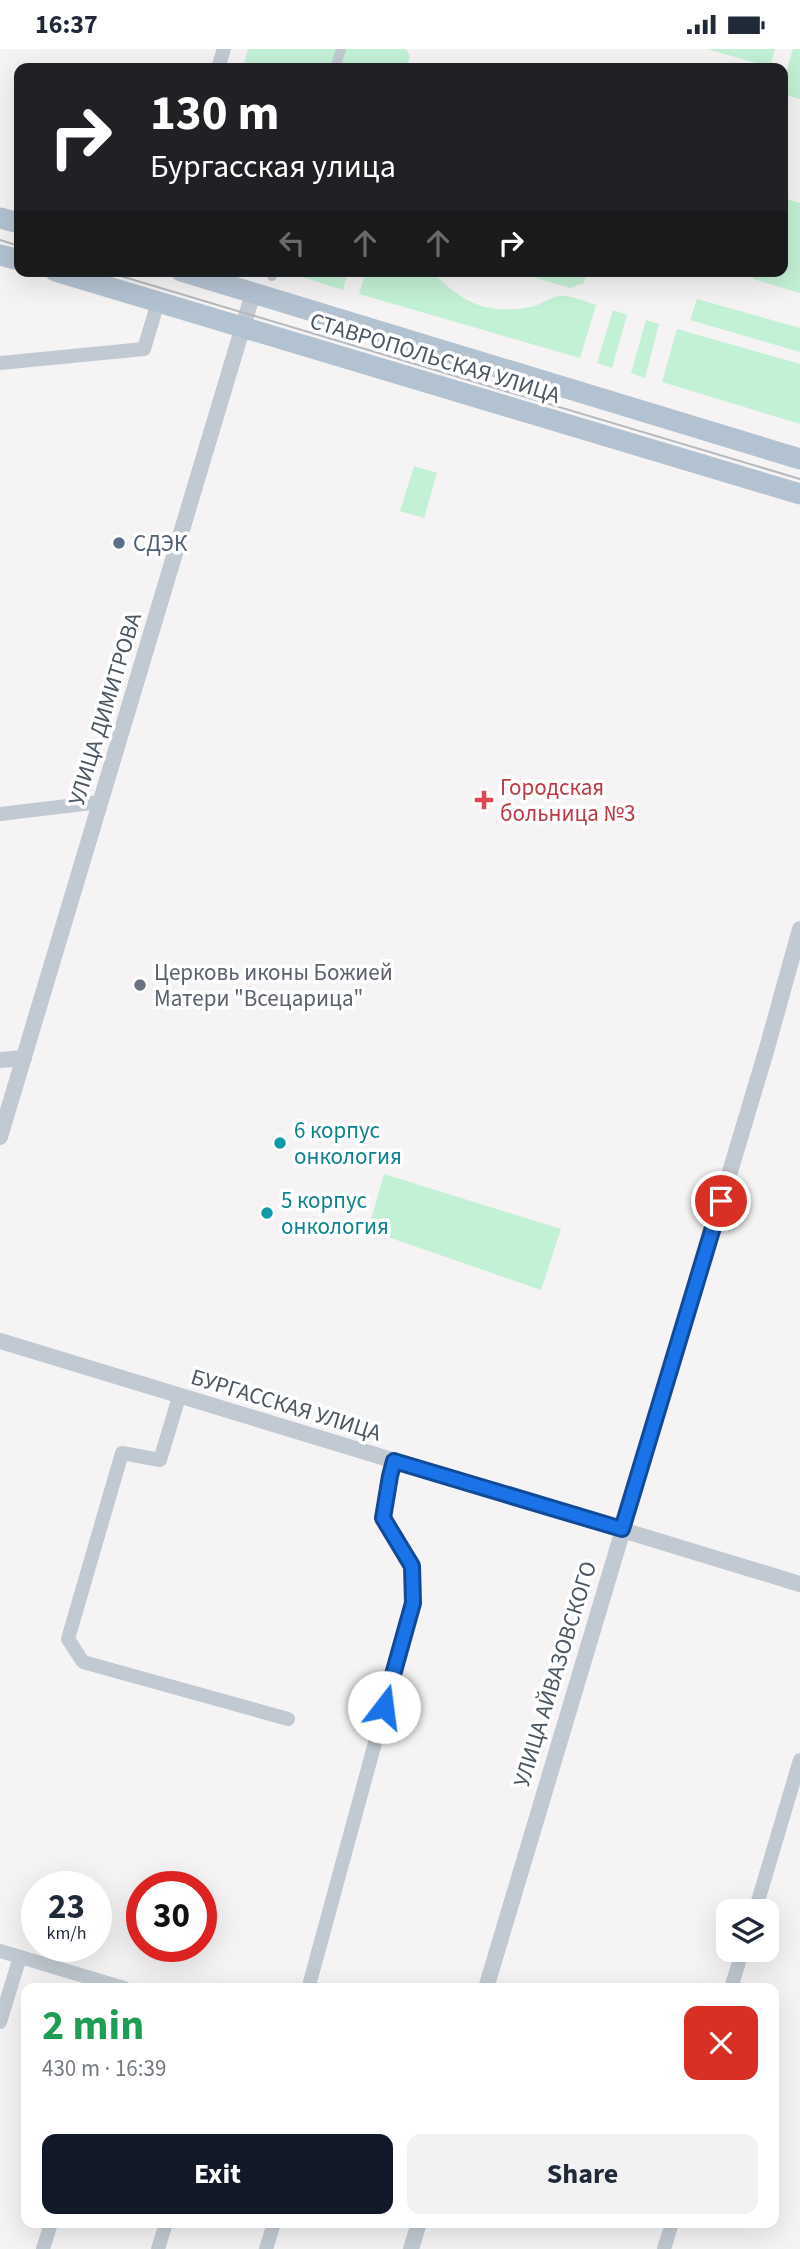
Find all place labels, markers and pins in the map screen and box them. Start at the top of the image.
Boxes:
place label: СДЭК [133,527,188,560]
marker: СДЭК [111,535,127,551]
place label: Городская больница №3 [500,771,636,830]
marker: Городская больница №3 [474,790,494,810]
place label: Церковь иконы Божией Матери "Всецарица" [154,956,393,1015]
marker: Церковь иконы Божией Матери "Всецарица" [132,977,148,993]
place label: 6 корпус онкология [294,1114,402,1173]
marker: 6 корпус онкология [272,1135,288,1151]
pin [691,1171,751,1231]
place label: 5 корпус онкология [281,1184,389,1243]
marker: 5 корпус онкология [259,1205,275,1221]

